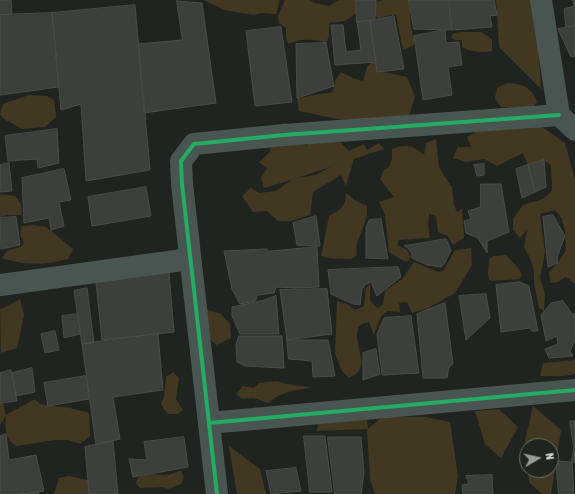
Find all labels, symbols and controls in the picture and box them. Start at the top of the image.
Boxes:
north arrow [519,438,559,478]
text: N [543,452,556,460]

